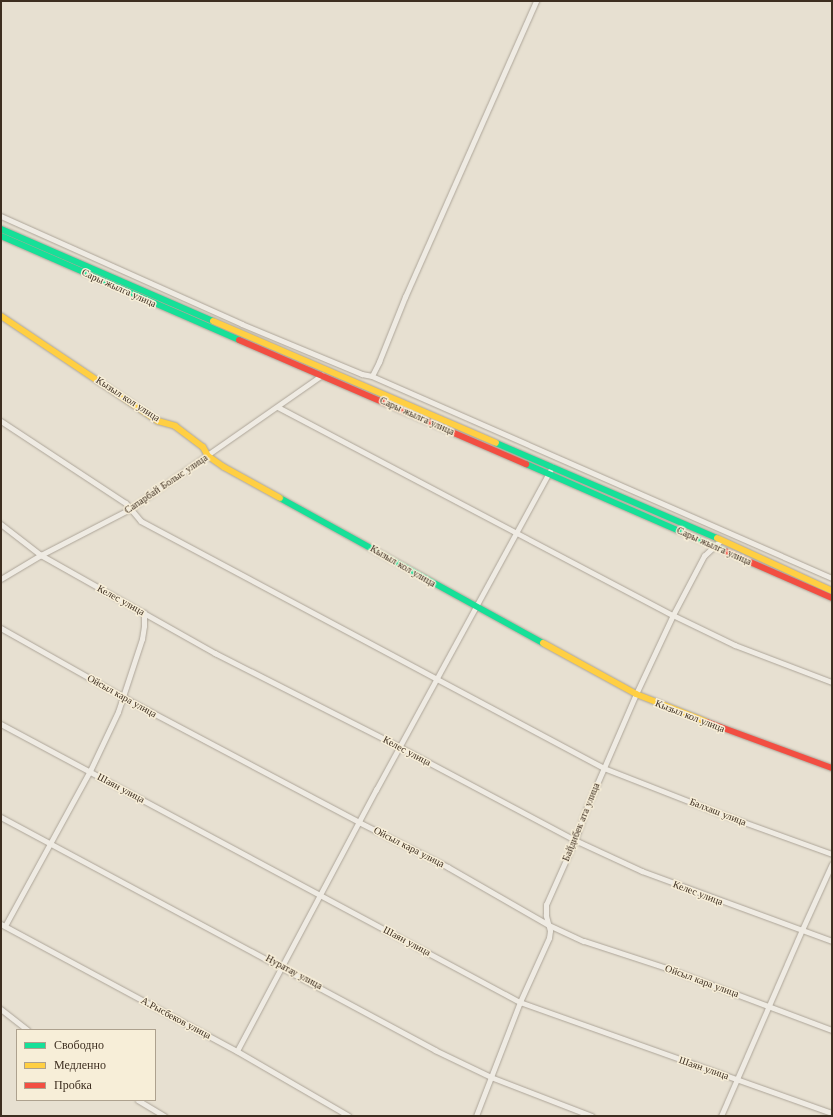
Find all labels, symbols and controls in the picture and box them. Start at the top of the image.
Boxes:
street label: Сары жылга улица [80,266,158,310]
street label: Кызыл кол улица [94,374,162,424]
street label: Сары жылга улица [378,394,456,438]
street label: Сапарбай Болыс улица [122,452,210,516]
street label: Сары жылга улица [675,524,753,568]
street label: Кызыл кол улица [368,542,438,590]
street label: Келес улица [95,582,147,618]
street label: Ойсыл кара улица [85,672,159,720]
street label: Кызыл кол улица [653,697,727,735]
street label: Келес улица [381,733,433,769]
street label: Шаян улица [95,770,147,806]
street label: Байдибек ата улица [560,781,602,863]
street label: Балхаш улица [688,796,748,828]
street label: Ойсыл кара улица [372,824,446,870]
street label: Келес улица [671,878,725,908]
street label: Шаян улица [381,923,433,959]
street label: Нуратау улица [264,952,324,992]
street label: Ойсыл кара улица [663,962,741,1000]
street label: А.Рысбеков улица [139,994,213,1042]
legend [16,1029,156,1101]
text: Свободно [54,1037,104,1052]
street label: Шаян улица [677,1054,731,1082]
text: Медленно [54,1057,106,1072]
text: Пробка [54,1077,92,1092]

